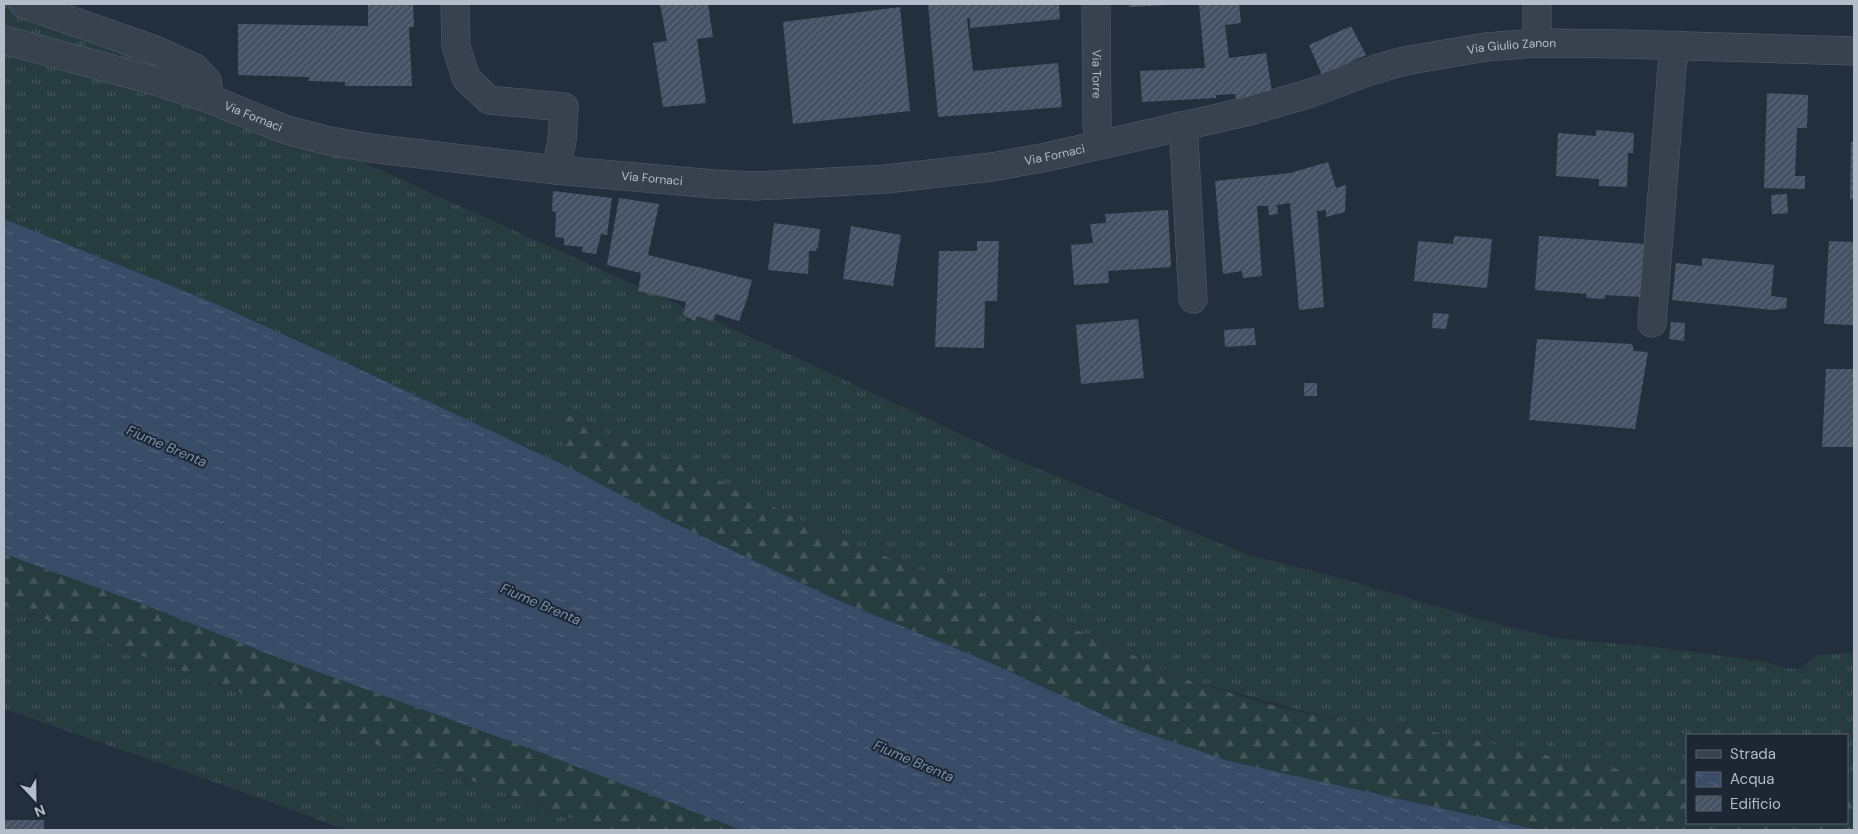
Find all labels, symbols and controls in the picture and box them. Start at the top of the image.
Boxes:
street label: Via Giulio Zanon [1466,35,1556,58]
street label: Via Torre [1088,49,1105,99]
street label: Via Fornaci [222,98,285,136]
street label: Via Fornaci [1023,141,1087,169]
street label: Via Fornaci [621,168,683,189]
water label: Fiume Brenta [124,421,210,471]
water label: Fiume Brenta [498,579,584,629]
legend [1686,734,1848,824]
water label: Fiume Brenta [871,736,957,786]
text: Strada [1730,744,1776,764]
text: Acqua [1730,769,1774,789]
north arrow [10,774,60,824]
text: Edificio [1730,794,1781,814]
text: N [32,801,48,821]

